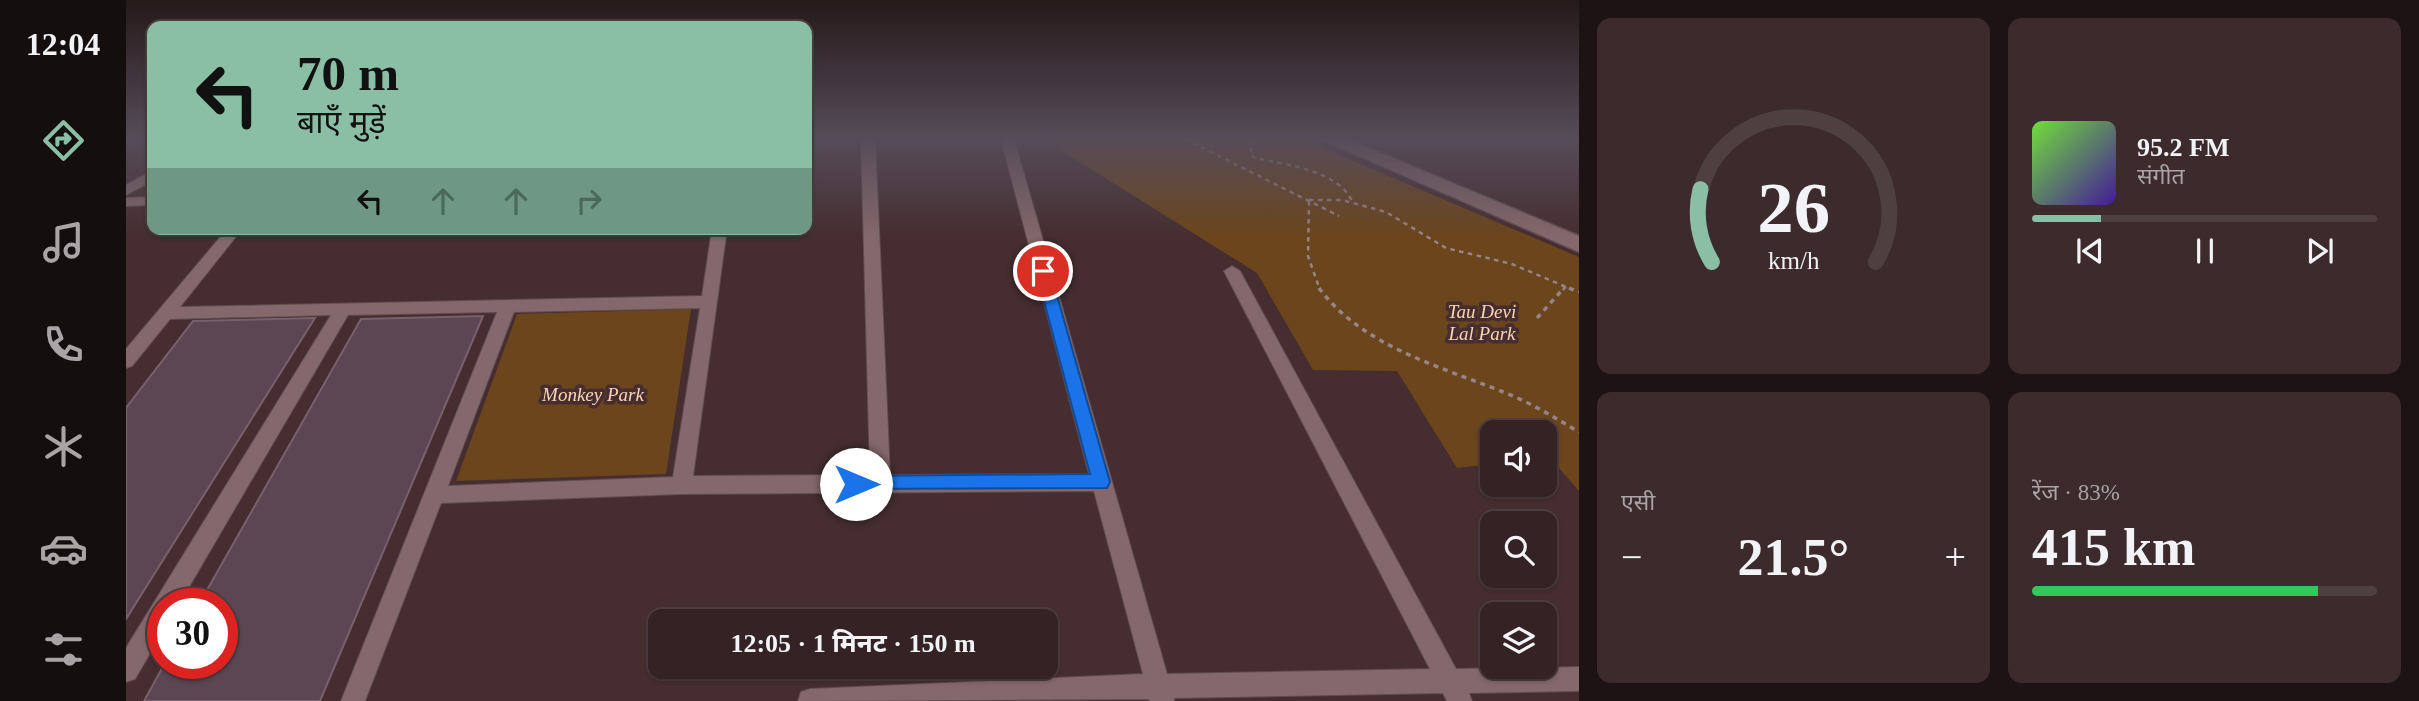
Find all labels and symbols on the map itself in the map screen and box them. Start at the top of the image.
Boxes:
pin [1013,241,1073,301]
park label: Tau Devi Lal Park [1447,301,1516,344]
park label: Monkey Park [541,384,644,405]
position arrow [819,447,893,521]
speed limit sign: 30 [147,588,238,679]

